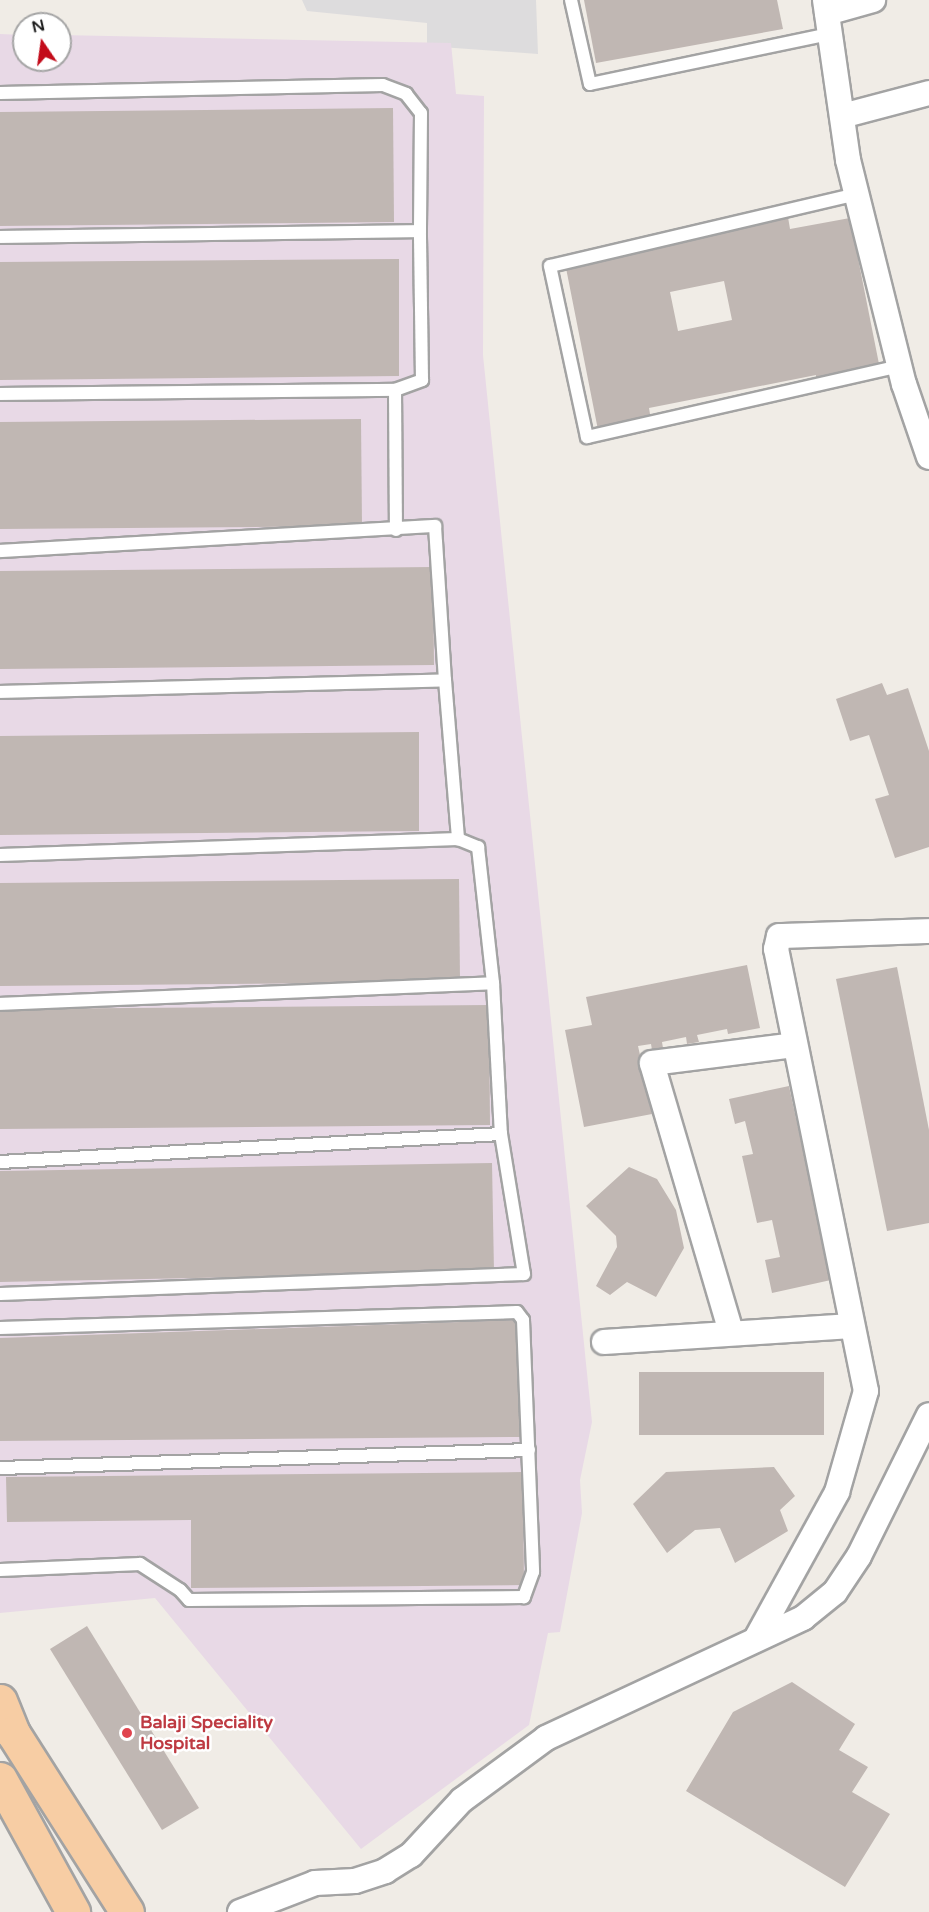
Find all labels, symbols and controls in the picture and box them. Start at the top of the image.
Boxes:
north arrow [12,12,72,72]
text: N [30,15,47,38]
place label: Balaji Speciality Hospital [140,1712,273,1754]
marker: Balaji Speciality Hospital [118,1724,136,1742]

